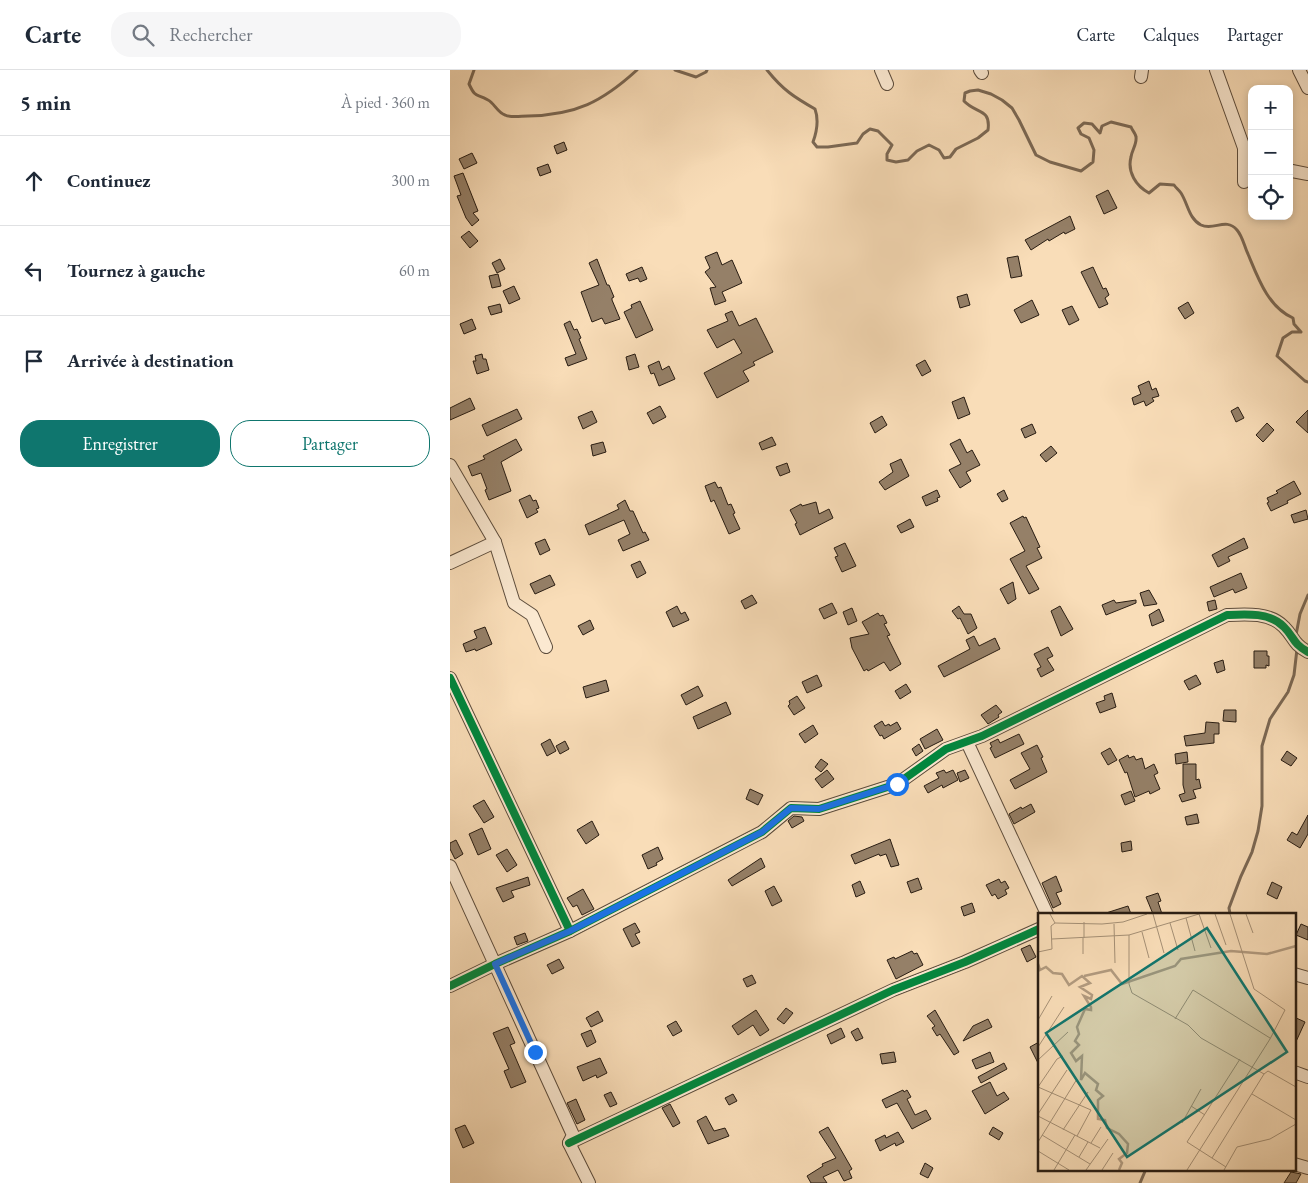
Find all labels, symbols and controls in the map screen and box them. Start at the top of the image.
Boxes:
search box [111,12,461,57]
text: Carte [25,19,81,50]
icon: search [129,21,157,49]
text: Rechercher [169,22,253,47]
text: Carte [1076,23,1115,46]
text: Calques [1143,23,1199,46]
text: Partager [1227,23,1283,46]
map controls [1248,85,1293,220]
button: + [1248,85,1293,130]
text: 5 min [20,89,71,116]
text: À pied · 360 m [341,92,430,113]
button: − [1248,130,1293,175]
icon: ahead [20,167,48,195]
text: Continuez [67,168,151,193]
text: 300 m [391,170,430,191]
button: locate [1248,175,1293,220]
icon: left [20,257,48,285]
text: Tournez à gauche [67,258,205,283]
text: 60 m [399,260,430,281]
icon: arrive [20,347,48,375]
text: Arrivée à destination [67,348,234,373]
button: Enregistrer [20,420,220,467]
button: Partager [230,420,430,467]
route start [886,773,909,796]
inset map [1038,913,1296,1170]
route end [524,1041,547,1064]

